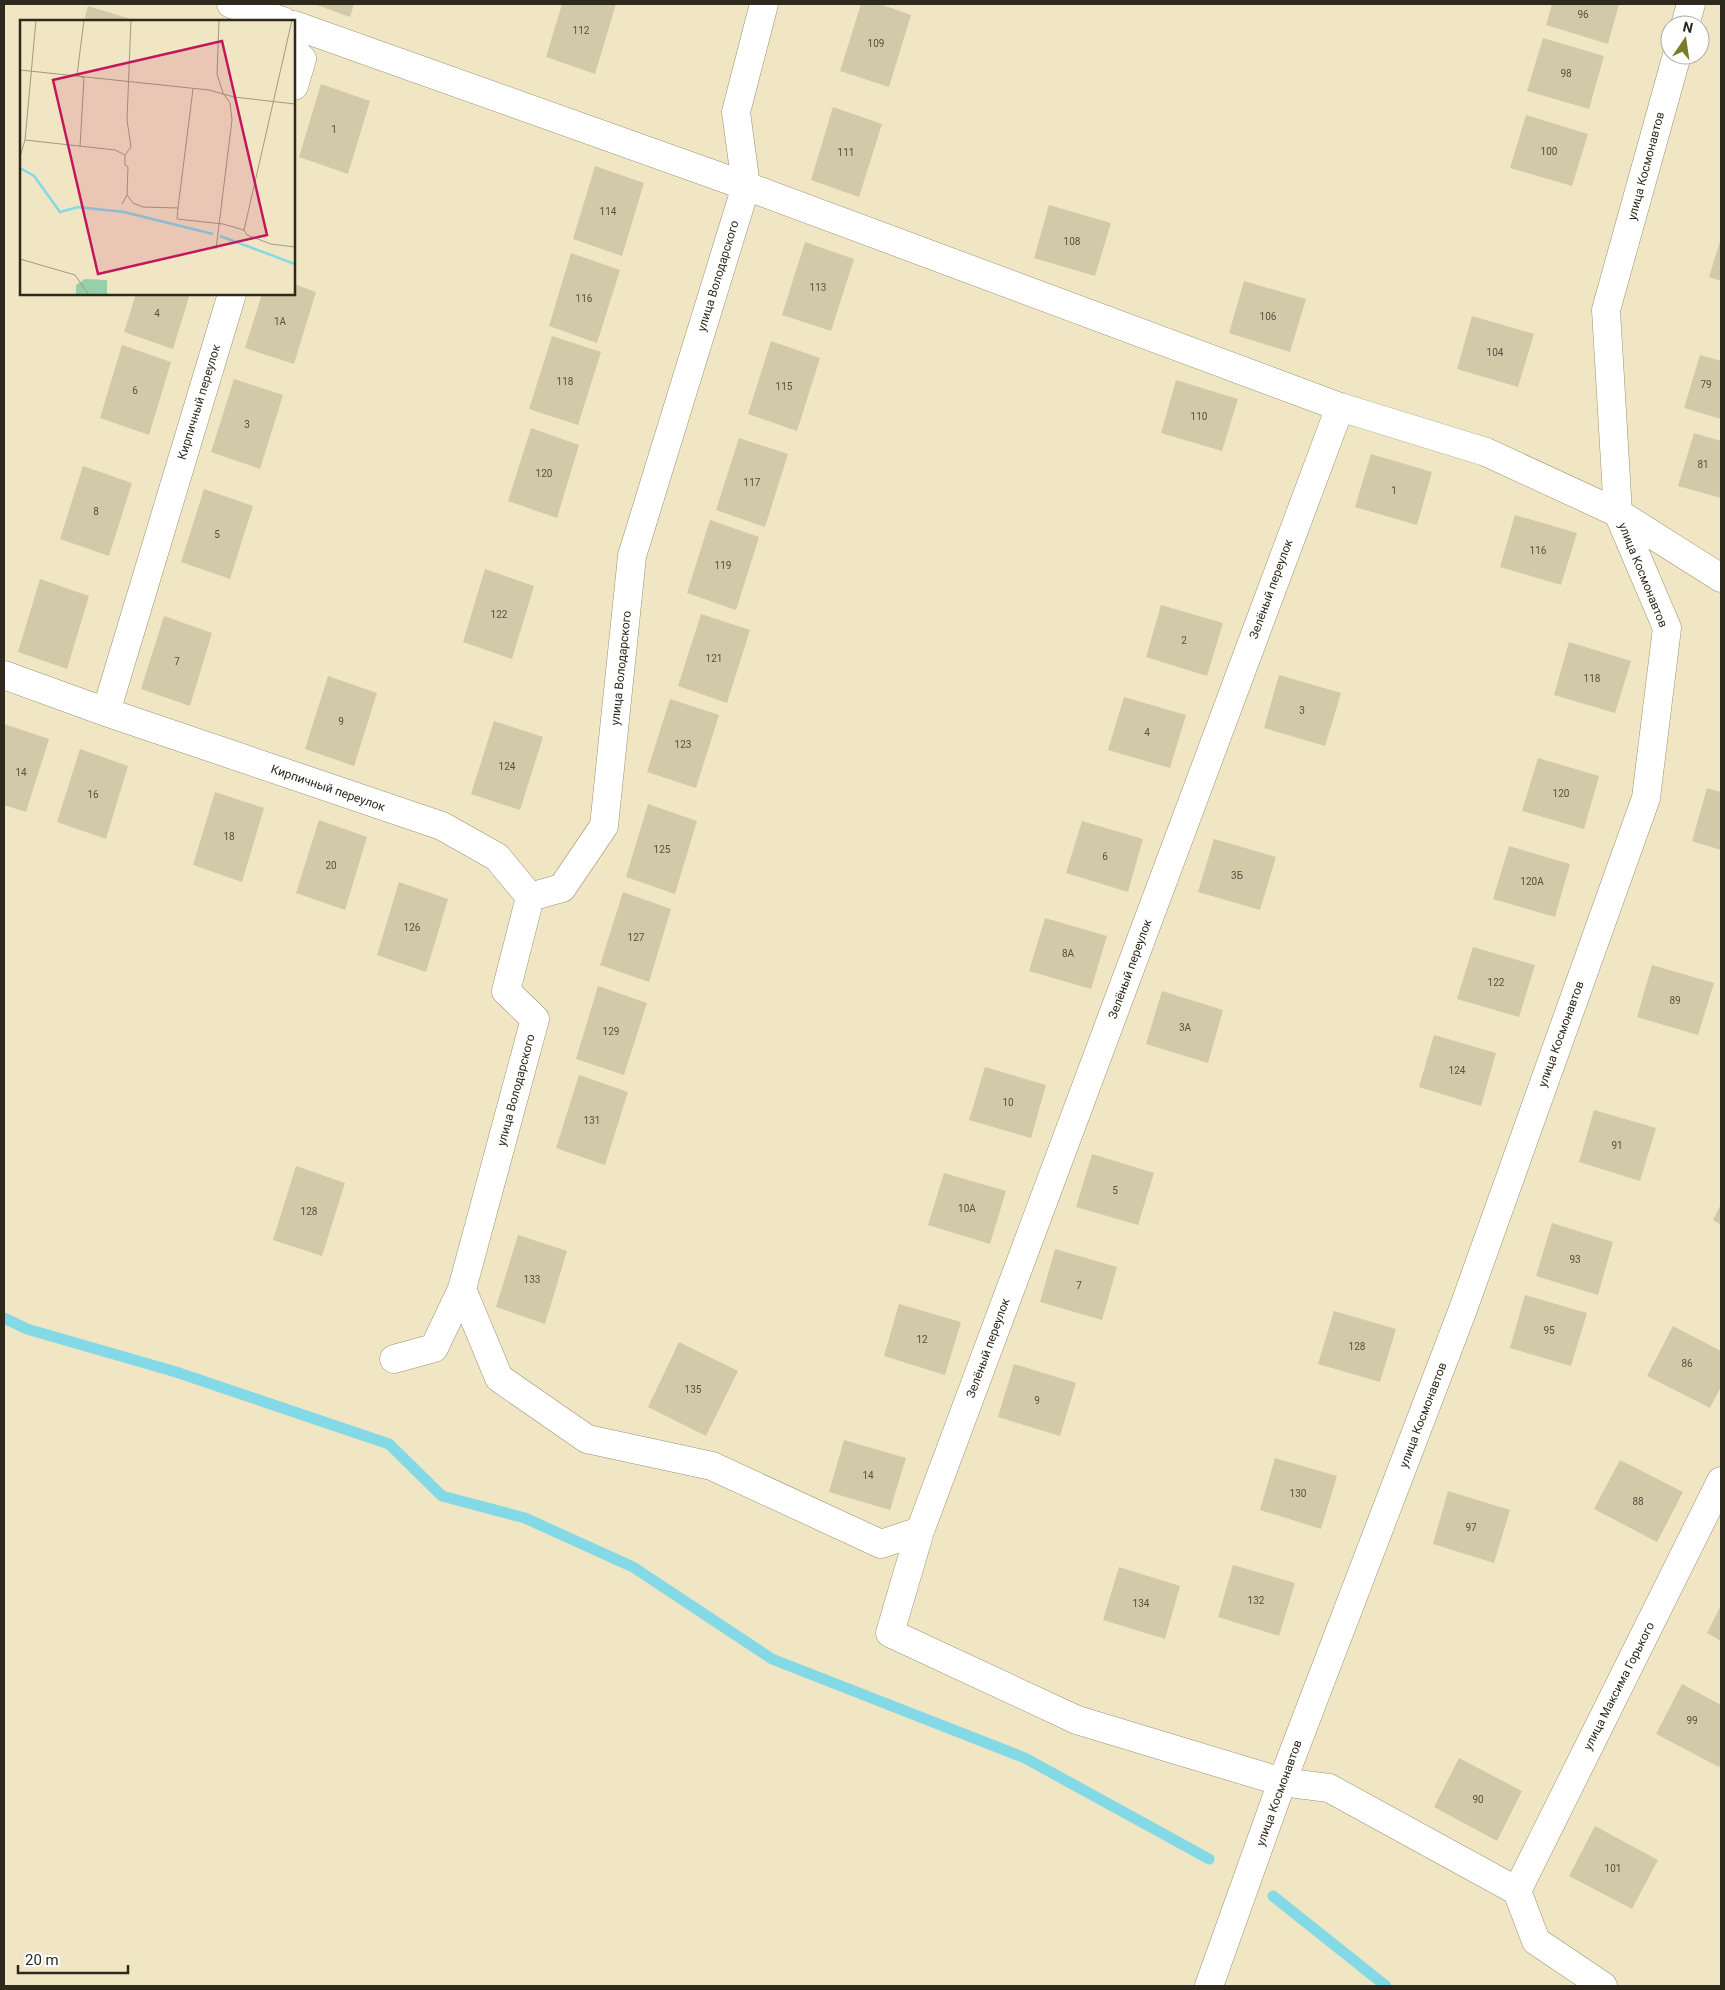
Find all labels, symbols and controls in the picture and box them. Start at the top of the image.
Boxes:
house number: 96 [1577,9,1589,20]
north arrow [1660,15,1710,65]
text: N [1681,18,1695,36]
inset map [20,20,295,295]
house number: 112 [573,25,590,36]
house number: 109 [868,38,884,49]
house number: 98 [1560,68,1572,79]
street label: улица Космонавтов [1625,110,1667,222]
house number: 1 [331,124,337,135]
house number: 100 [1541,146,1558,157]
house number: 111 [838,147,854,158]
house number: 114 [600,206,617,217]
street label: улица Володарского [694,219,742,333]
house number: 108 [1064,236,1081,247]
house number: 113 [810,282,826,293]
house number: 116 [576,293,593,304]
house number: 4 [154,308,160,319]
house number: 106 [1260,311,1277,322]
house number: 1А [274,316,287,327]
street label: Кирпичный переулок [175,342,223,461]
house number: 104 [1487,347,1504,358]
house number: 118 [557,376,574,387]
house number: 79 [1700,379,1712,390]
house number: 115 [776,381,793,392]
house number: 6 [132,385,138,396]
house number: 110 [1191,411,1208,422]
house number: 3 [244,419,250,430]
house number: 81 [1697,459,1709,470]
house number: 120 [536,468,553,479]
house number: 117 [744,477,761,488]
house number: 1 [1391,485,1397,496]
house number: 8 [93,506,99,517]
street label: улица Космонавтов [1616,521,1670,630]
house number: 5 [214,529,220,540]
street label: Зелёный переулок [1246,537,1296,641]
house number: 116 [1530,545,1547,556]
house number: 119 [715,560,731,571]
house number: 122 [491,609,508,620]
street label: улица Володарского [608,610,634,726]
house number: 2 [1181,635,1187,646]
house number: 121 [706,653,722,664]
house number: 7 [174,656,180,667]
house number: 118 [1584,673,1601,684]
house number: 3 [1299,705,1305,716]
house number: 9 [338,716,344,727]
house number: 4 [1144,727,1150,738]
house number: 123 [675,739,691,750]
house number: 124 [499,761,516,772]
street label: Кирпичный переулок [269,762,387,814]
house number: 14 [15,767,27,778]
house number: 120 [1553,788,1570,799]
house number: 16 [87,789,99,800]
house number: 18 [223,831,235,842]
house number: 125 [654,844,671,855]
house number: 6 [1102,851,1108,862]
house number: 20 [325,860,337,871]
house number: 3Б [1231,870,1243,881]
house number: 120А [1520,876,1544,887]
street label: Зелёный переулок [1105,917,1155,1021]
house number: 126 [404,922,421,933]
house number: 127 [628,932,645,943]
house number: 8А [1062,948,1075,959]
house number: 122 [1488,977,1505,988]
street label: улица Космонавтов [1535,979,1587,1089]
house number: 89 [1669,995,1681,1006]
house number: 3А [1179,1022,1192,1033]
house number: 129 [603,1026,619,1037]
street label: улица Володарского [494,1032,538,1147]
house number: 124 [1449,1065,1466,1076]
house number: 10 [1002,1097,1014,1108]
house number: 131 [584,1115,600,1126]
house number: 91 [1611,1140,1623,1151]
house number: 5 [1112,1185,1118,1196]
house number: 10А [958,1203,976,1214]
house number: 128 [301,1206,318,1217]
house number: 93 [1569,1254,1581,1265]
house number: 133 [524,1274,540,1285]
house number: 7 [1076,1280,1082,1291]
street label: Зелёный переулок [963,1296,1013,1400]
house number: 95 [1543,1325,1555,1336]
house number: 12 [916,1334,928,1345]
house number: 128 [1349,1341,1366,1352]
house number: 86 [1681,1358,1693,1369]
street label: улица Космонавтов [1396,1360,1450,1470]
house number: 135 [685,1384,702,1395]
house number: 9 [1034,1395,1040,1406]
house number: 14 [862,1470,874,1481]
house number: 130 [1290,1488,1307,1499]
house number: 88 [1632,1496,1644,1507]
house number: 97 [1465,1522,1477,1533]
house number: 132 [1248,1595,1265,1606]
house number: 134 [1133,1598,1150,1609]
street label: улица Максима Горького [1581,1620,1657,1752]
house number: 99 [1686,1715,1698,1726]
street label: улица Космонавтов [1253,1738,1305,1848]
house number: 90 [1472,1794,1484,1805]
house number: 101 [1605,1863,1621,1874]
scale bar [18,1942,128,1974]
text: 20 m [25,1951,59,1969]

